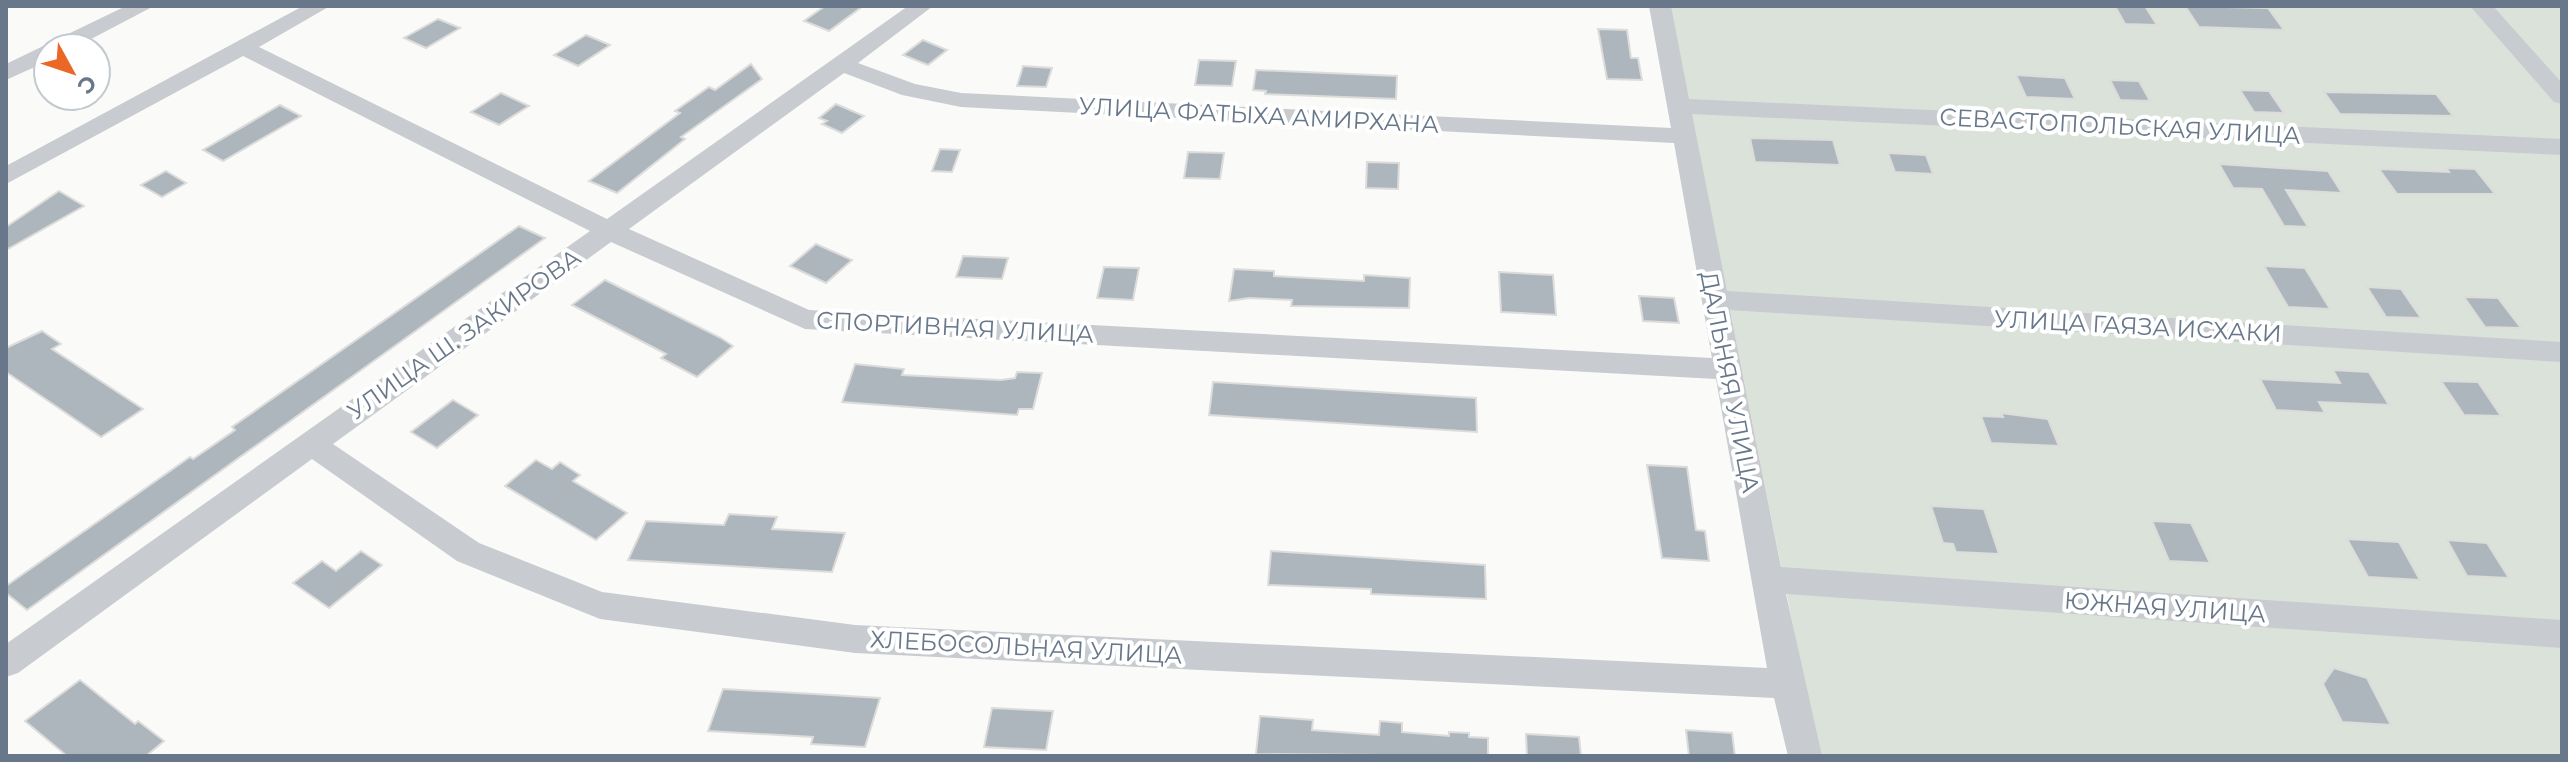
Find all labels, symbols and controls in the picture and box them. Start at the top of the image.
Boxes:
north arrow [32,32,112,112]
text: С [71,70,102,99]
street label: УЛИЦА ФАТЫХА АМИРХАНА [1078,91,1440,139]
street label: СЕВАСТОПОЛЬСКАЯ УЛИЦА [1939,102,2301,150]
street label: УЛИЦА Ш. ЗАКИРОВА [342,242,586,426]
street label: ДАЛЬНЯЯ УЛИЦА [1694,269,1766,495]
street label: УЛИЦА ГАЯЗА ИСХАКИ [1993,304,2283,348]
street label: СПОРТИВНАЯ УЛИЦА [815,305,1095,349]
street label: ЮЖНАЯ УЛИЦА [2063,585,2267,629]
street label: ХЛЕБОСОЛЬНАЯ УЛИЦА [869,624,1183,670]

